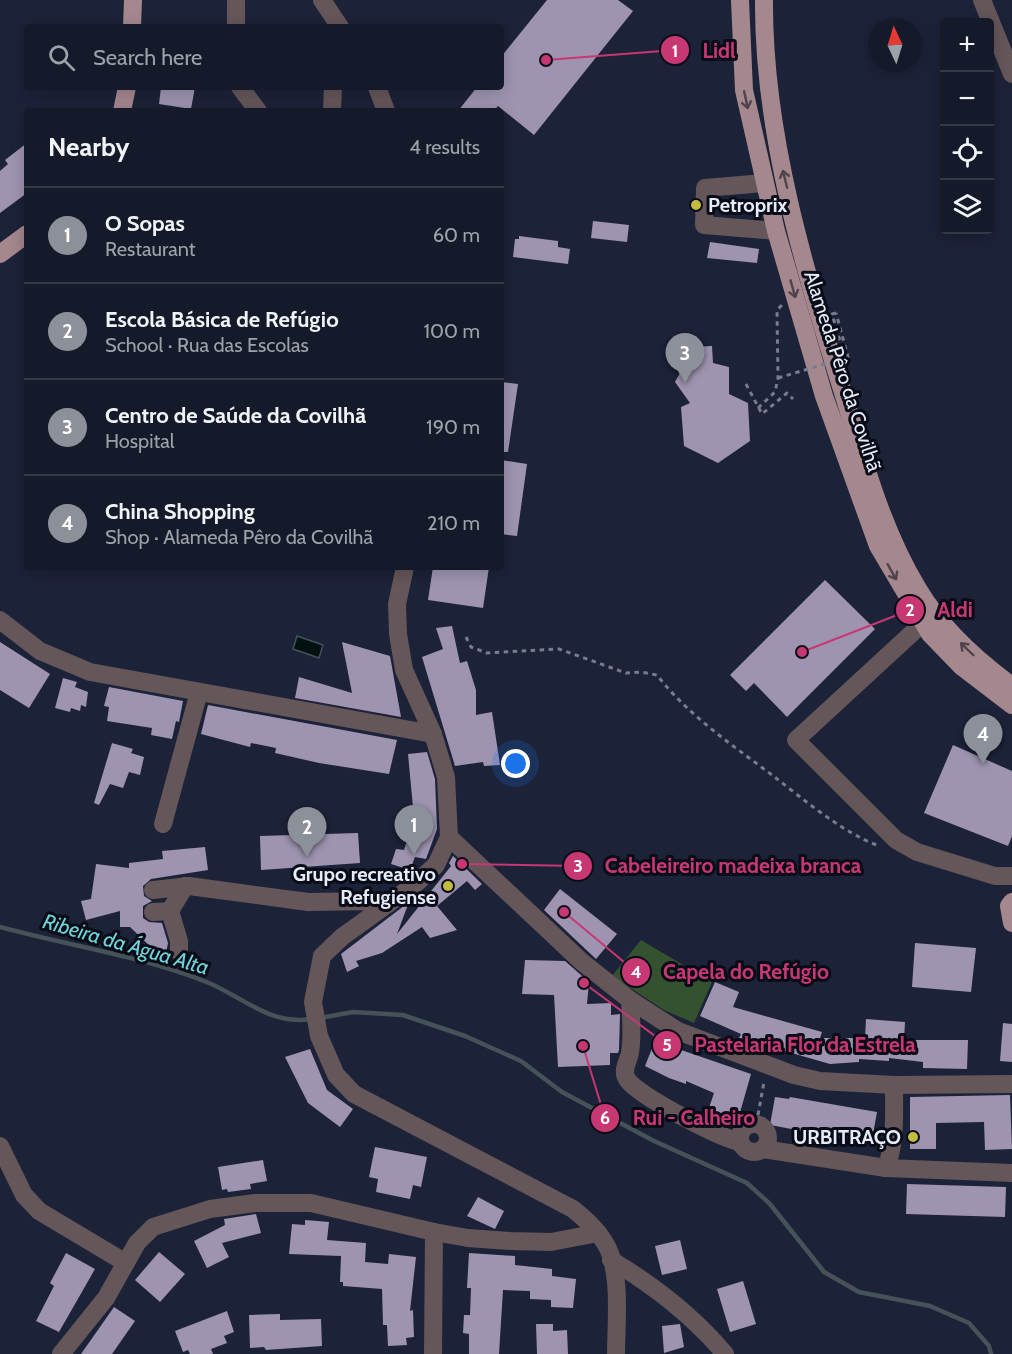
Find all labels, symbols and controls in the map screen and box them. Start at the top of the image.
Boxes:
north arrow [868,18,922,72]
map controls [940,18,994,234]
button: + [940,18,994,72]
search box [24,24,504,90]
callout: Lidl [660,31,747,70]
text: Lidl [702,38,736,63]
text: 1 [672,40,678,62]
icon: search [45,41,78,74]
text: Search here [93,44,202,71]
button: − [940,72,994,126]
one-way arrow [741,90,752,109]
button: locate [940,126,994,180]
text: Nearby [48,131,129,163]
text: 4 results [409,135,480,159]
one-way arrow [779,170,791,189]
button: layers [940,180,994,234]
place label: Petroprix [708,193,788,217]
marker: Petroprix [689,198,703,212]
text: O Sopas [105,210,185,237]
text: 1 [64,223,71,247]
text: 60 m [433,223,480,247]
text: Restaurant [105,237,196,261]
street label: Alameda Pêro da Covilhã [799,268,887,475]
one-way arrow [788,280,799,299]
text: Escola Básica de Refúgio [105,306,339,333]
text: 2 [62,319,73,343]
text: 100 m [424,319,480,343]
text: School · Rua das Escolas [105,333,309,357]
pin: 3 [666,334,704,383]
text: Centro de Saúde da Covilhã [105,402,366,429]
text: 3 [62,415,73,439]
text: 190 m [426,415,480,439]
text: Hospital [105,429,175,453]
text: China Shopping [105,498,255,525]
text: 4 [61,511,74,535]
text: 210 m [427,511,480,535]
text: Shop · Alameda Pêro da Covilhã [105,525,373,549]
one-way arrow [886,563,898,580]
callout: Aldi [895,590,985,629]
text: Aldi [937,597,973,622]
text: 2 [905,599,915,621]
one-way arrow [959,642,974,656]
pin: 4 [964,714,1002,764]
your location [501,749,530,778]
pin: 1 [394,806,434,855]
pin: 2 [288,808,326,857]
callout: Cabeleireiro madeixa branca [563,846,873,885]
text: Cabeleireiro madeixa branca [605,853,862,878]
text: 3 [573,855,583,877]
place label: Grupo recreativo Refugiense [293,862,436,909]
marker: Grupo recreativo Refugiense [441,879,455,893]
water label: Ribeira da Água Alta [40,907,212,980]
callout: Capela do Refúgio [621,952,841,991]
text: Capela do Refúgio [663,959,829,984]
text: 4 [630,961,642,983]
callout: Pastelaria Flor da Estrela [652,1026,928,1065]
text: Pastelaria Flor da Estrela [694,1032,916,1057]
text: 5 [662,1034,672,1056]
callout: Rui - Calheiro [590,1099,767,1138]
text: Rui - Calheiro [633,1105,755,1130]
text: 6 [600,1107,610,1129]
place label: URBITRAÇO [793,1125,901,1149]
marker: URBITRAÇO [906,1130,920,1144]

